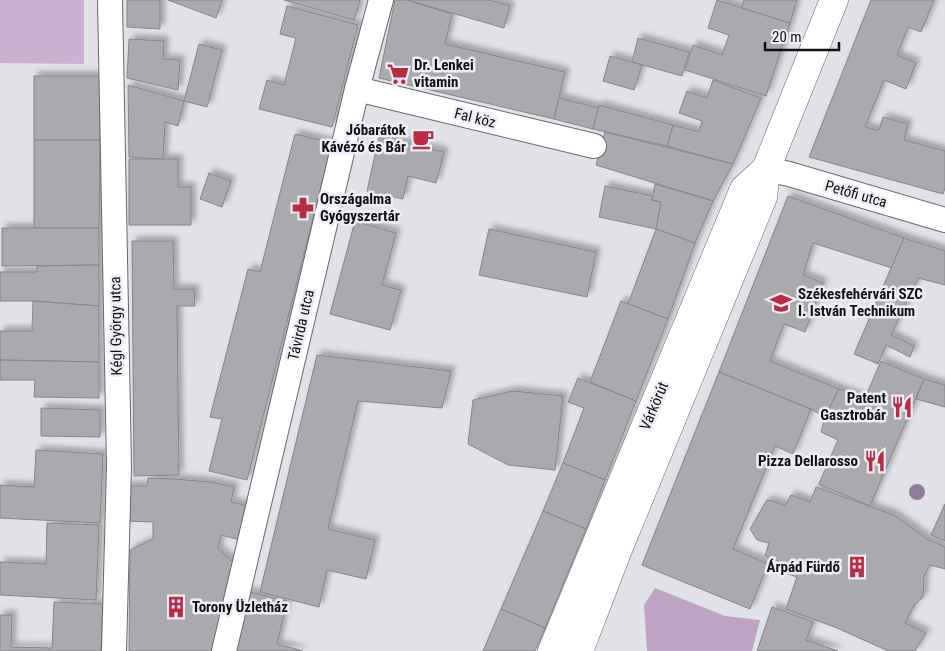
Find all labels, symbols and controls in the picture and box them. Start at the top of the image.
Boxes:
scale bar [765,20,839,52]
text: 20 m [772,28,802,46]
place label: Dr. Lenkei vitamin [414,56,474,91]
supermarket icon: Dr. Lenkei vitamin [385,61,411,87]
street label: Fal köz [453,104,497,132]
place label: Jóbarátok Kávézó és Bár [321,121,407,156]
cafe icon: Jóbarátok Kávézó és Bár [410,126,436,152]
street label: Petőfi utca [823,177,889,211]
place label: Országalma Gyógyszertár [320,190,400,225]
pharmacy icon: Országalma Gyógyszertár [290,195,316,221]
street label: Kégl György utca [106,276,126,376]
place label: Székesfehérvári SZC I. István Technikum [798,285,923,320]
street label: Távirda utca [284,288,318,362]
school or university icon: Székesfehérvári SZC I. István Technikum [768,290,794,316]
street label: Várkörút [636,379,672,433]
place label: Patent Gasztrobár [820,389,886,424]
restaurant icon: Patent Gasztrobár [889,394,915,420]
restaurant icon: Pizza Dellarosso [862,448,888,474]
place label: Pizza Dellarosso [758,452,858,470]
building icon: Árpád Fürdő [844,554,870,580]
place label: Árpád Fürdő [767,558,841,576]
building icon: Torony Üzletház [163,594,189,620]
place label: Torony Üzletház [192,598,288,616]

